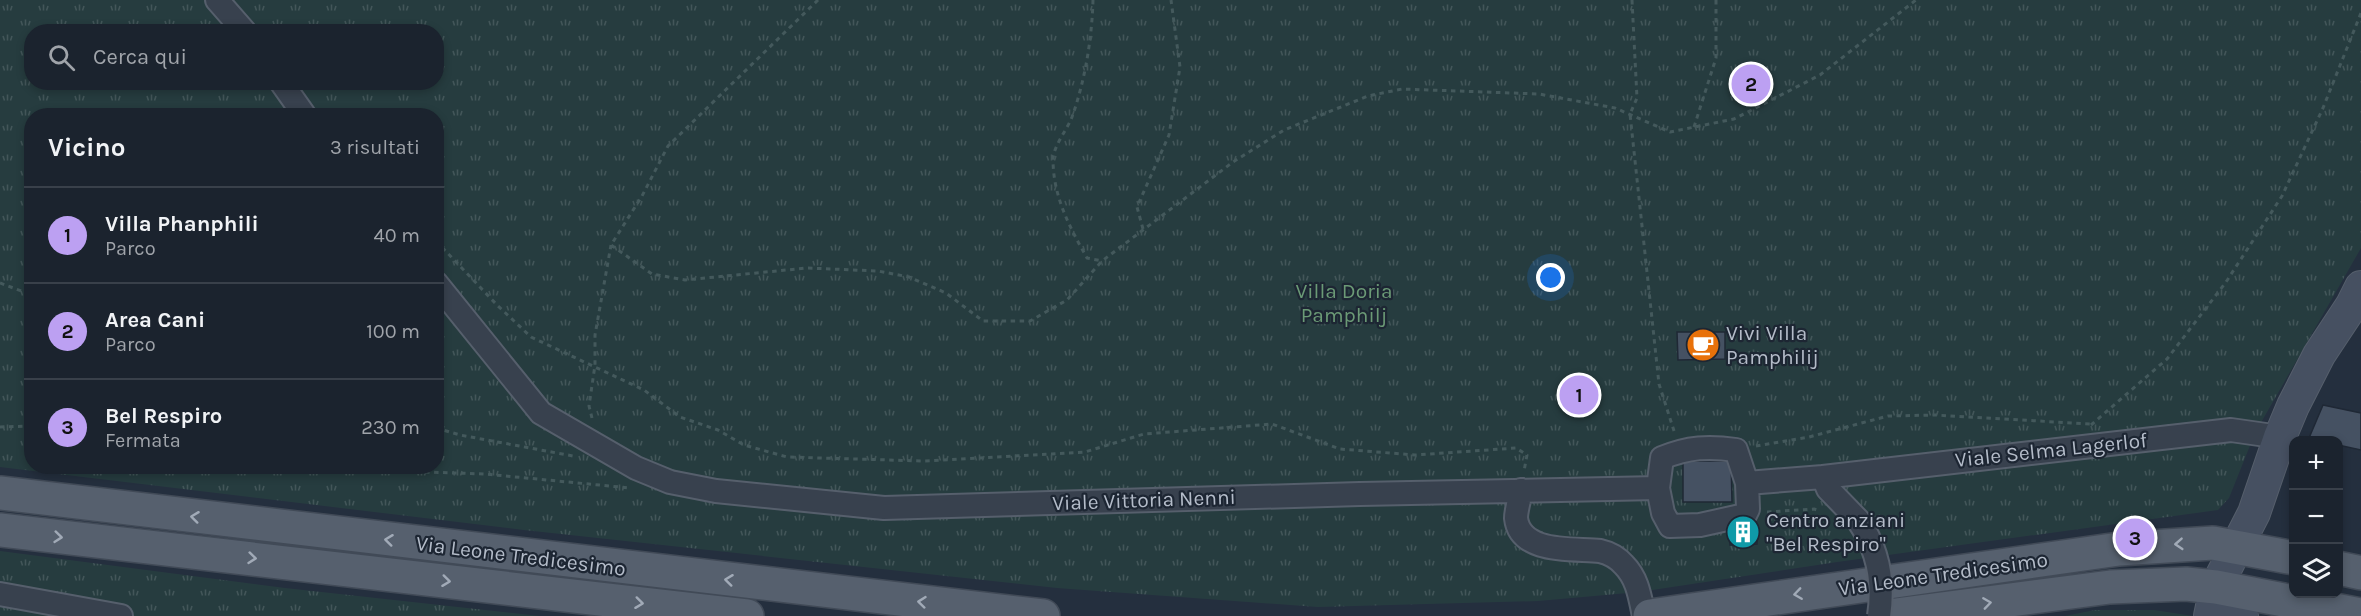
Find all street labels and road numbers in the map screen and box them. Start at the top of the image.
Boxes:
street label: Viale Selma Lagerlof [1954,428,2149,472]
street label: Viale Vittoria Nenni [1052,485,1236,515]
street label: Via Leone Tredicesimo [415,531,627,581]
street label: Via Leone Tredicesimo [1837,547,2049,601]

